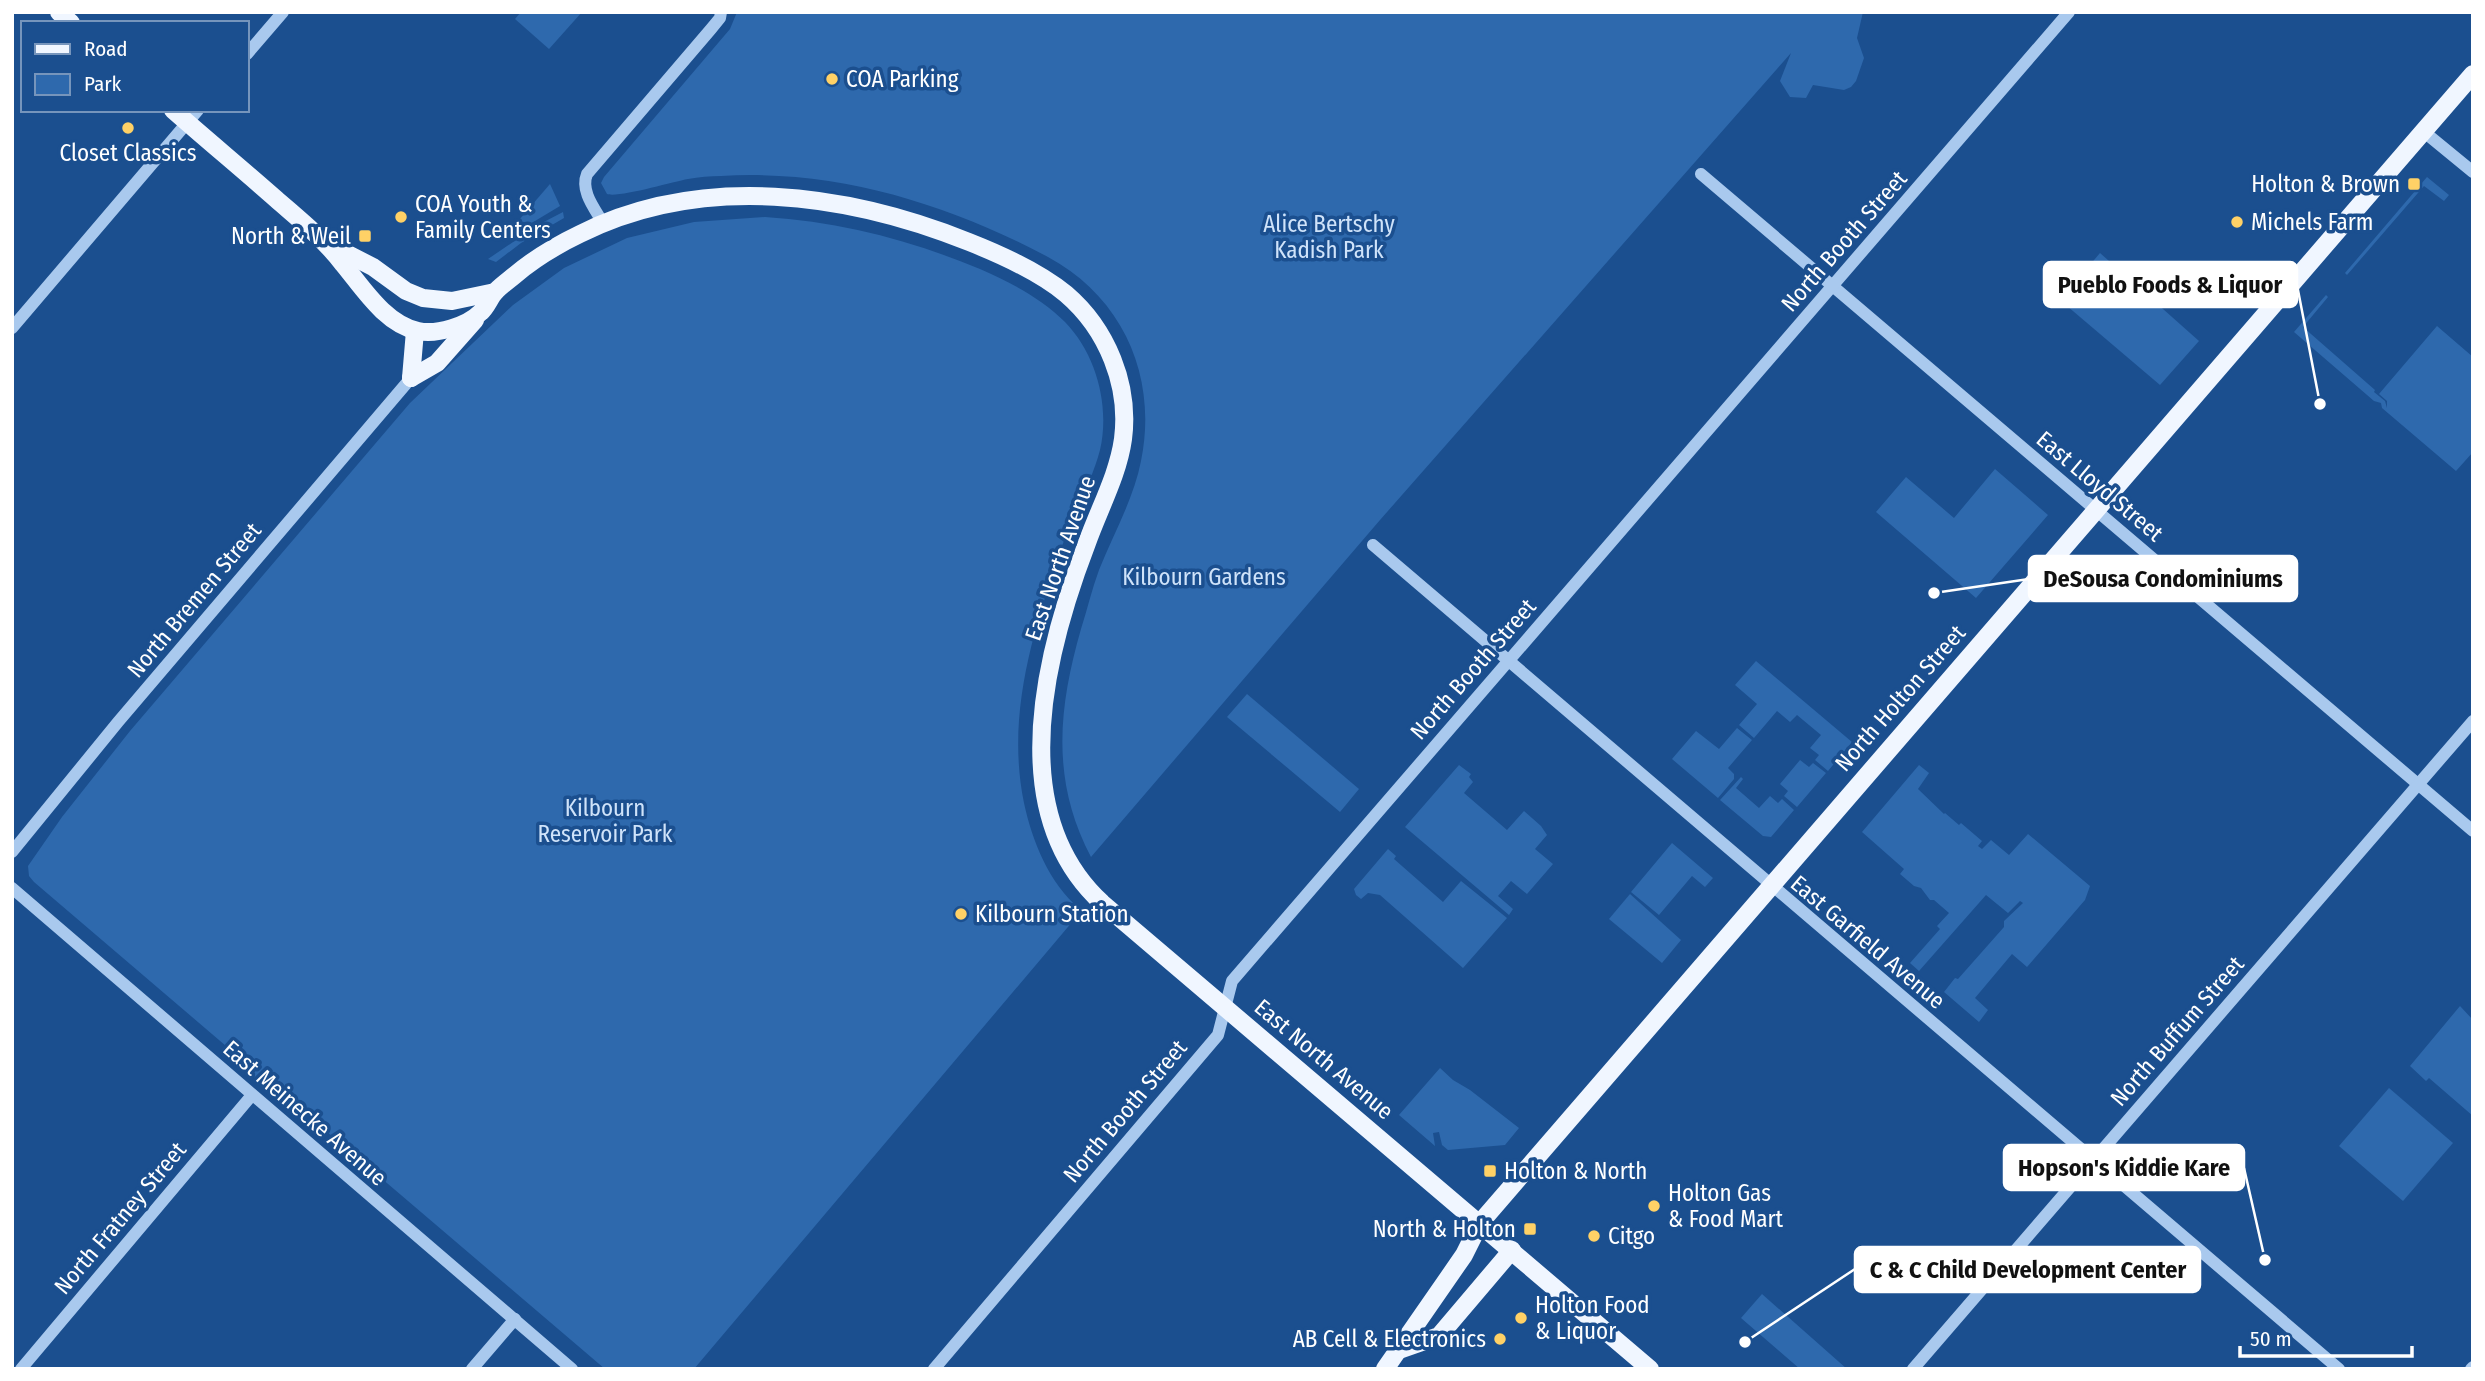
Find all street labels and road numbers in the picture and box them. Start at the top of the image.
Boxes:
street label: North Booth Street [1775,164,1913,317]
street label: East Lloyd Street [2031,425,2169,547]
street label: East North Avenue [1019,472,1101,644]
street label: North Bremen Street [121,516,267,683]
street label: North Booth Street [1404,592,1542,745]
street label: North Holton Street [1829,619,1971,777]
street label: East Garfield Avenue [1785,869,1951,1015]
street label: North Buffum Street [2104,950,2250,1112]
street label: East North Avenue [1249,993,1399,1125]
street label: East Meinecke Avenue [217,1034,393,1192]
street label: North Booth Street [1057,1034,1193,1188]
street label: North Fratney Street [48,1136,192,1300]

